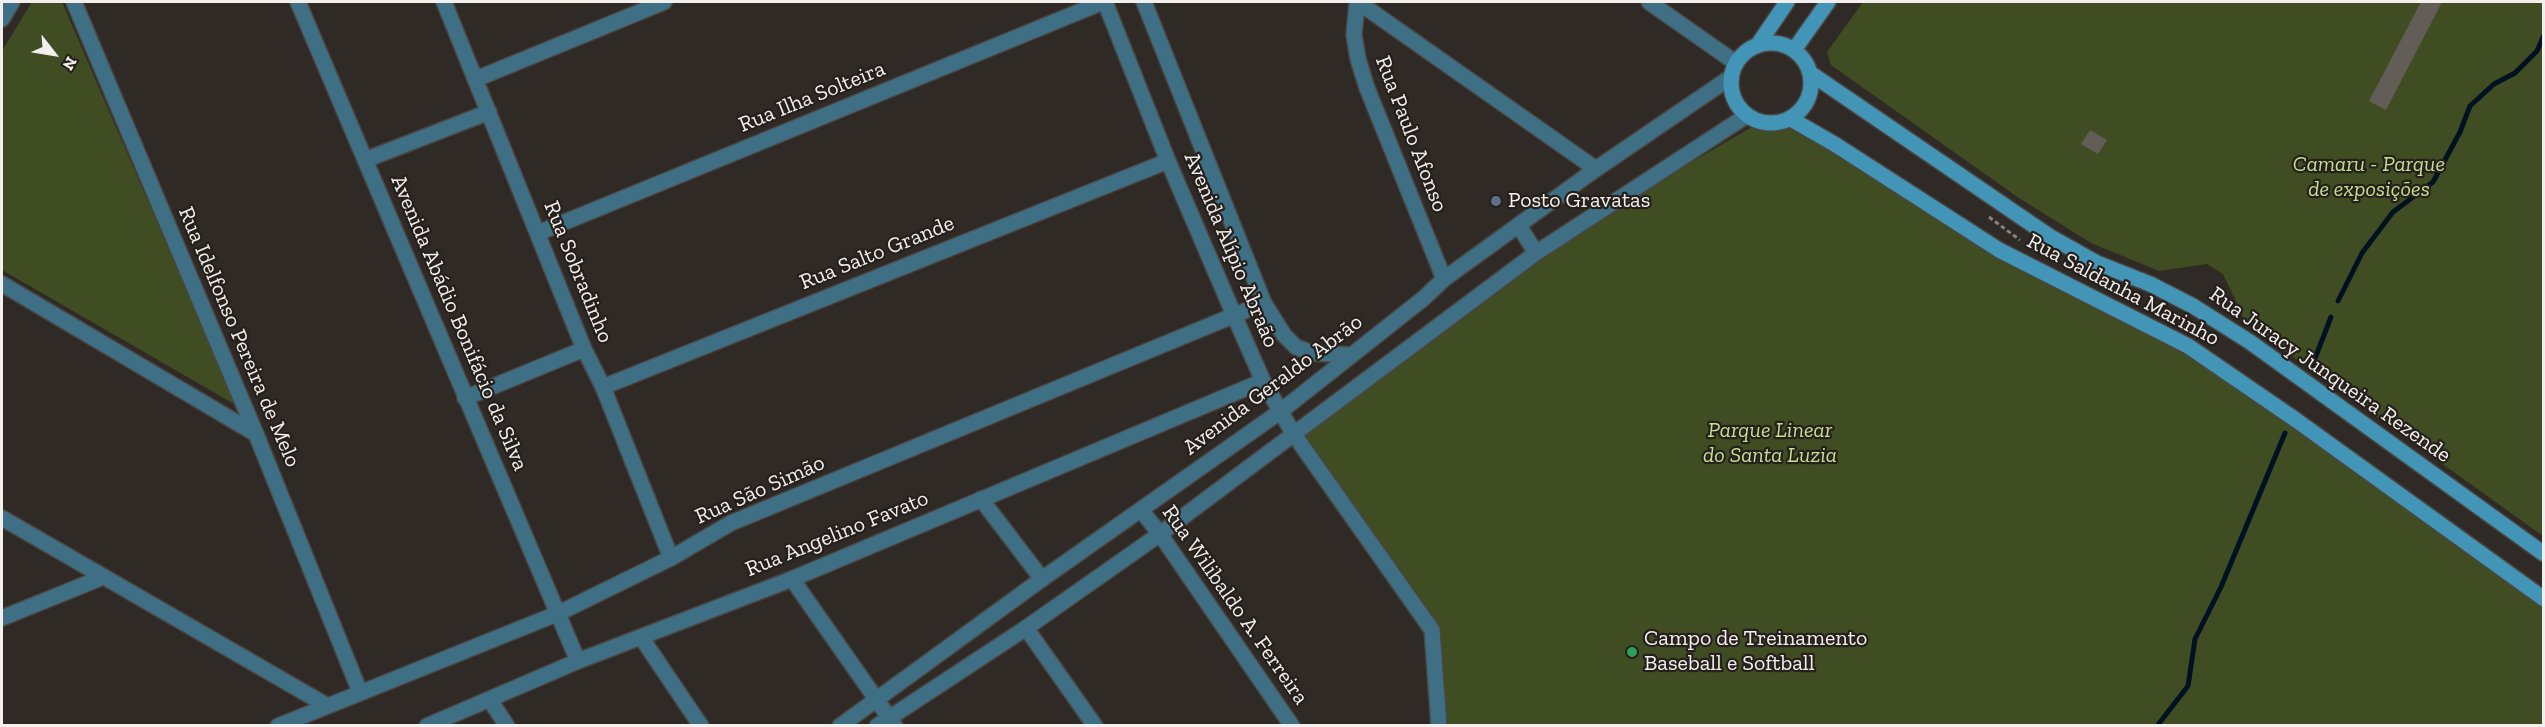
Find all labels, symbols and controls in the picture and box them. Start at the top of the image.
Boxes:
north arrow [24,24,84,84]
street label: Rua Paulo Afonso [1369,52,1453,216]
text: N [59,53,81,74]
street label: Rua Ilha Solteira [735,56,889,138]
street label: Avenida Alípio Abraão [1178,148,1284,352]
park label: Camaru - Parque de exposições [2293,152,2445,204]
street label: Avenida Abádio Bonifácio da Silva [385,171,533,475]
place label: Posto Gravatas [1508,188,1650,214]
marker: Posto Gravatas [1489,194,1503,208]
street label: Rua Sobradinho [538,197,618,347]
street label: Rua Idelfonso Pereira de Melo [172,203,306,471]
street label: Rua Salto Grande [796,210,958,296]
street label: Rua Saldanha Marinho [2022,228,2224,352]
street label: Rua Juracy Junqueira Rezende [2204,281,2456,469]
street label: Avenida Geraldo Abrão [1178,309,1368,461]
park label: Parque Linear do Santa Luzia [1703,418,1837,470]
street label: Rua São Simão [691,450,829,530]
street label: Rua Angelino Favato [742,485,932,583]
street label: Rua Wilibaldo A. Ferreira [1156,500,1314,710]
place label: Campo de Treinamento Baseball e Softball [1644,626,1867,678]
marker: Campo de Treinamento Baseball e Softball [1625,645,1639,659]

